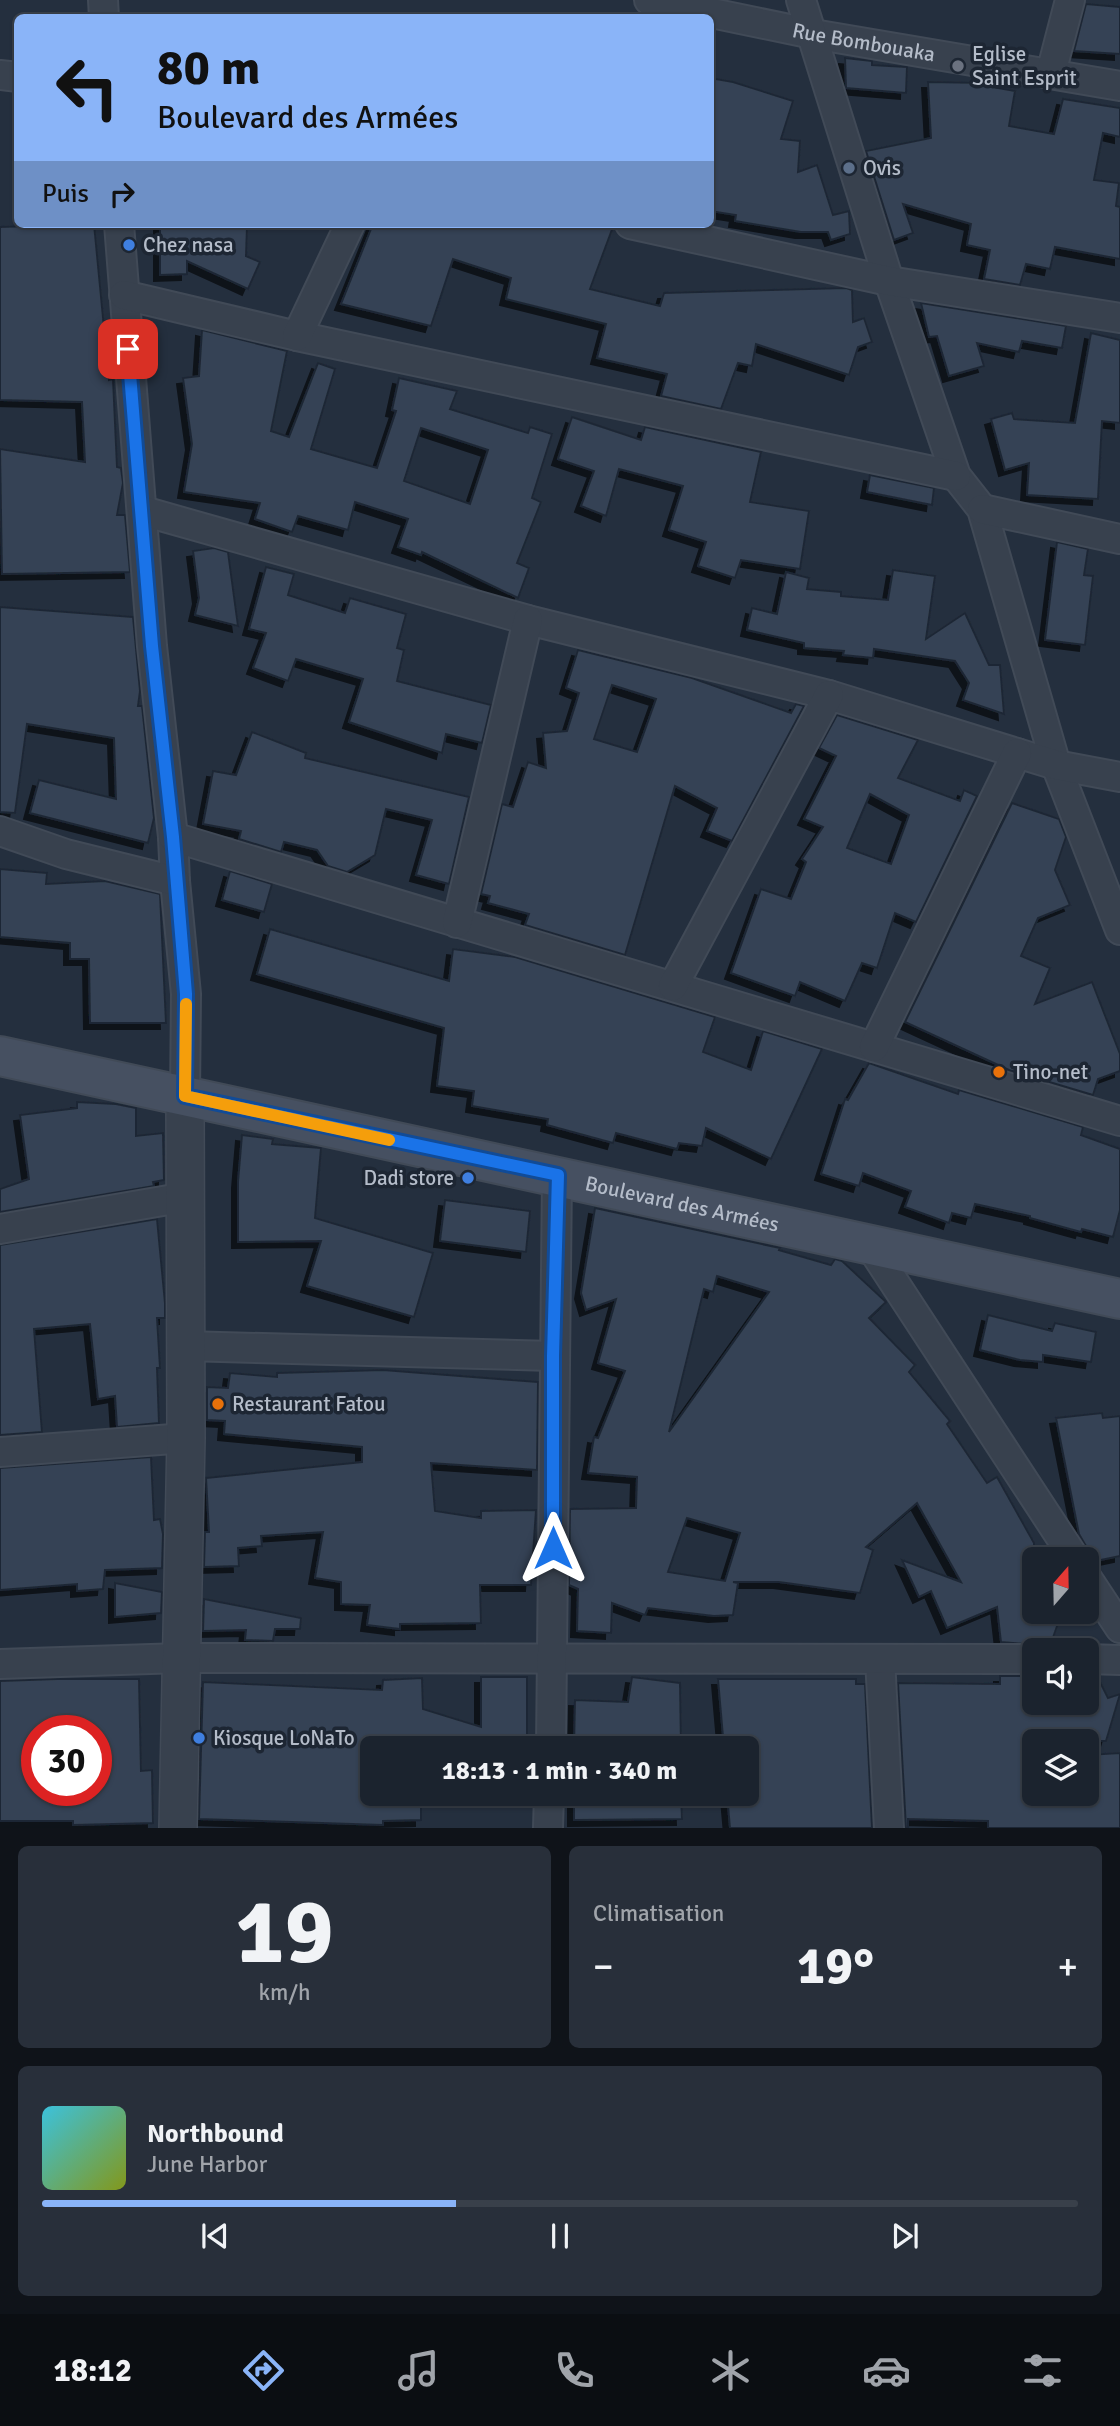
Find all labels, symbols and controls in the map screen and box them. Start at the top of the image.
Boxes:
street label: Rue Bombouaka [790,17,937,67]
text: 80 m [157,38,260,98]
place label: Eglise Saint Esprit [972,41,1077,91]
icon: left [42,42,133,133]
marker: Eglise Saint Esprit [950,58,966,74]
text: Boulevard des Armées [157,98,458,137]
place label: Ovis [863,155,901,181]
marker: Ovis [841,160,857,176]
icon: right [103,175,141,213]
text: Puis [42,178,89,210]
place label: Chez nasa [143,232,234,258]
marker: Chez nasa [121,237,137,253]
pin [98,319,158,379]
icon: arrive [109,330,147,368]
place label: Tino-net [1013,1059,1088,1085]
marker: Tino-net [991,1064,1007,1080]
place label: Dadi store [364,1165,454,1191]
marker: Dadi store [460,1170,476,1186]
street label: Boulevard des Armées [583,1170,782,1238]
place label: Restaurant Fatou [232,1391,385,1417]
marker: Restaurant Fatou [210,1396,226,1412]
position arrow [516,1511,590,1585]
north arrow [1022,1547,1099,1624]
map controls [1022,1547,1099,1806]
button: sound [1022,1638,1099,1715]
speed limit sign: 30 [21,1715,112,1806]
place label: Kiosque LoNaTo [213,1725,355,1751]
button: layers [1022,1729,1099,1806]
marker: Kiosque LoNaTo [191,1730,207,1746]
text: 18:13 · 1 min · 340 m [442,1755,677,1787]
text: 19 [235,1876,334,1989]
text: Climatisation [593,1899,724,1928]
text: 19° [797,1934,874,1998]
text: − [593,1943,614,1990]
text: + [1057,1943,1078,1990]
text: km/h [258,1978,311,2007]
text: Northbound [147,2118,284,2150]
text: June Harbor [147,2150,267,2179]
icon: previous [196,2217,234,2255]
icon: pause [541,2217,579,2255]
icon: next [886,2217,924,2255]
icon: directions [239,2346,288,2395]
icon: music [394,2346,443,2395]
icon: phone [550,2346,599,2395]
icon: climate [706,2346,755,2395]
icon: car [862,2346,911,2395]
icon: filters [1018,2346,1067,2395]
text: 18:12 [53,2351,132,2390]

